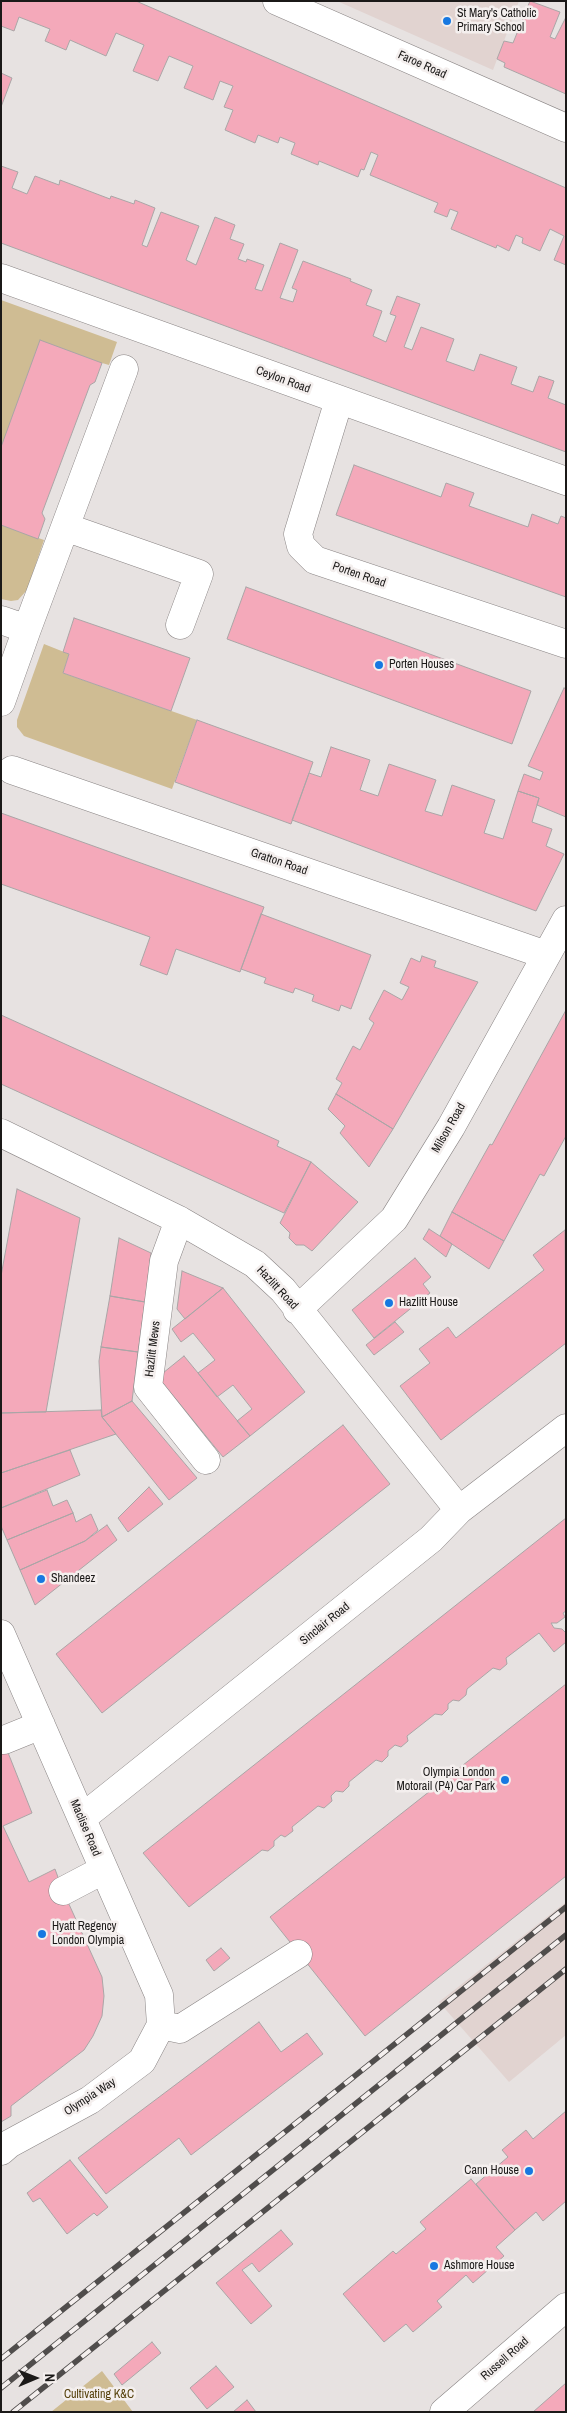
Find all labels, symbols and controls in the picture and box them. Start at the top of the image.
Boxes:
place label: St Mary's Catholic Primary School [457,7,537,35]
marker: St Mary's Catholic Primary School [441,15,453,27]
street label: Faroe Road [396,48,448,82]
street label: Ceylon Road [254,364,312,396]
street label: Porten Road [331,559,387,591]
place label: Porten Houses [389,658,454,672]
marker: Porten Houses [373,659,385,671]
street label: Gratton Road [249,846,309,878]
street label: Milson Road [429,1100,469,1156]
street label: Hazlitt Road [253,1263,301,1313]
place label: Hazlitt House [399,1296,458,1310]
marker: Hazlitt House [383,1297,395,1309]
street label: Hazlitt Mews [142,1320,164,1378]
place label: Shandeez [51,1572,95,1586]
marker: Shandeez [35,1573,47,1585]
street label: Sinclair Road [297,1600,353,1648]
place label: Olympia London Motorail (P4) Car Park [397,1766,495,1794]
marker: Olympia London Motorail (P4) Car Park [499,1774,511,1786]
street label: Maclise Road [67,1797,103,1859]
place label: Hyatt Regency London Olympia [52,1920,124,1948]
marker: Hyatt Regency London Olympia [36,1928,48,1940]
street label: Olympia Way [61,2075,119,2119]
place label: Cann House [464,2164,519,2178]
marker: Cann House [523,2165,535,2177]
place label: Ashmore House [444,2259,515,2273]
marker: Ashmore House [428,2260,440,2272]
street label: Russell Road [478,2334,532,2384]
north arrow [10,2353,60,2403]
text: N [41,2373,59,2382]
park label: Cultivating K&C [64,2388,134,2402]

